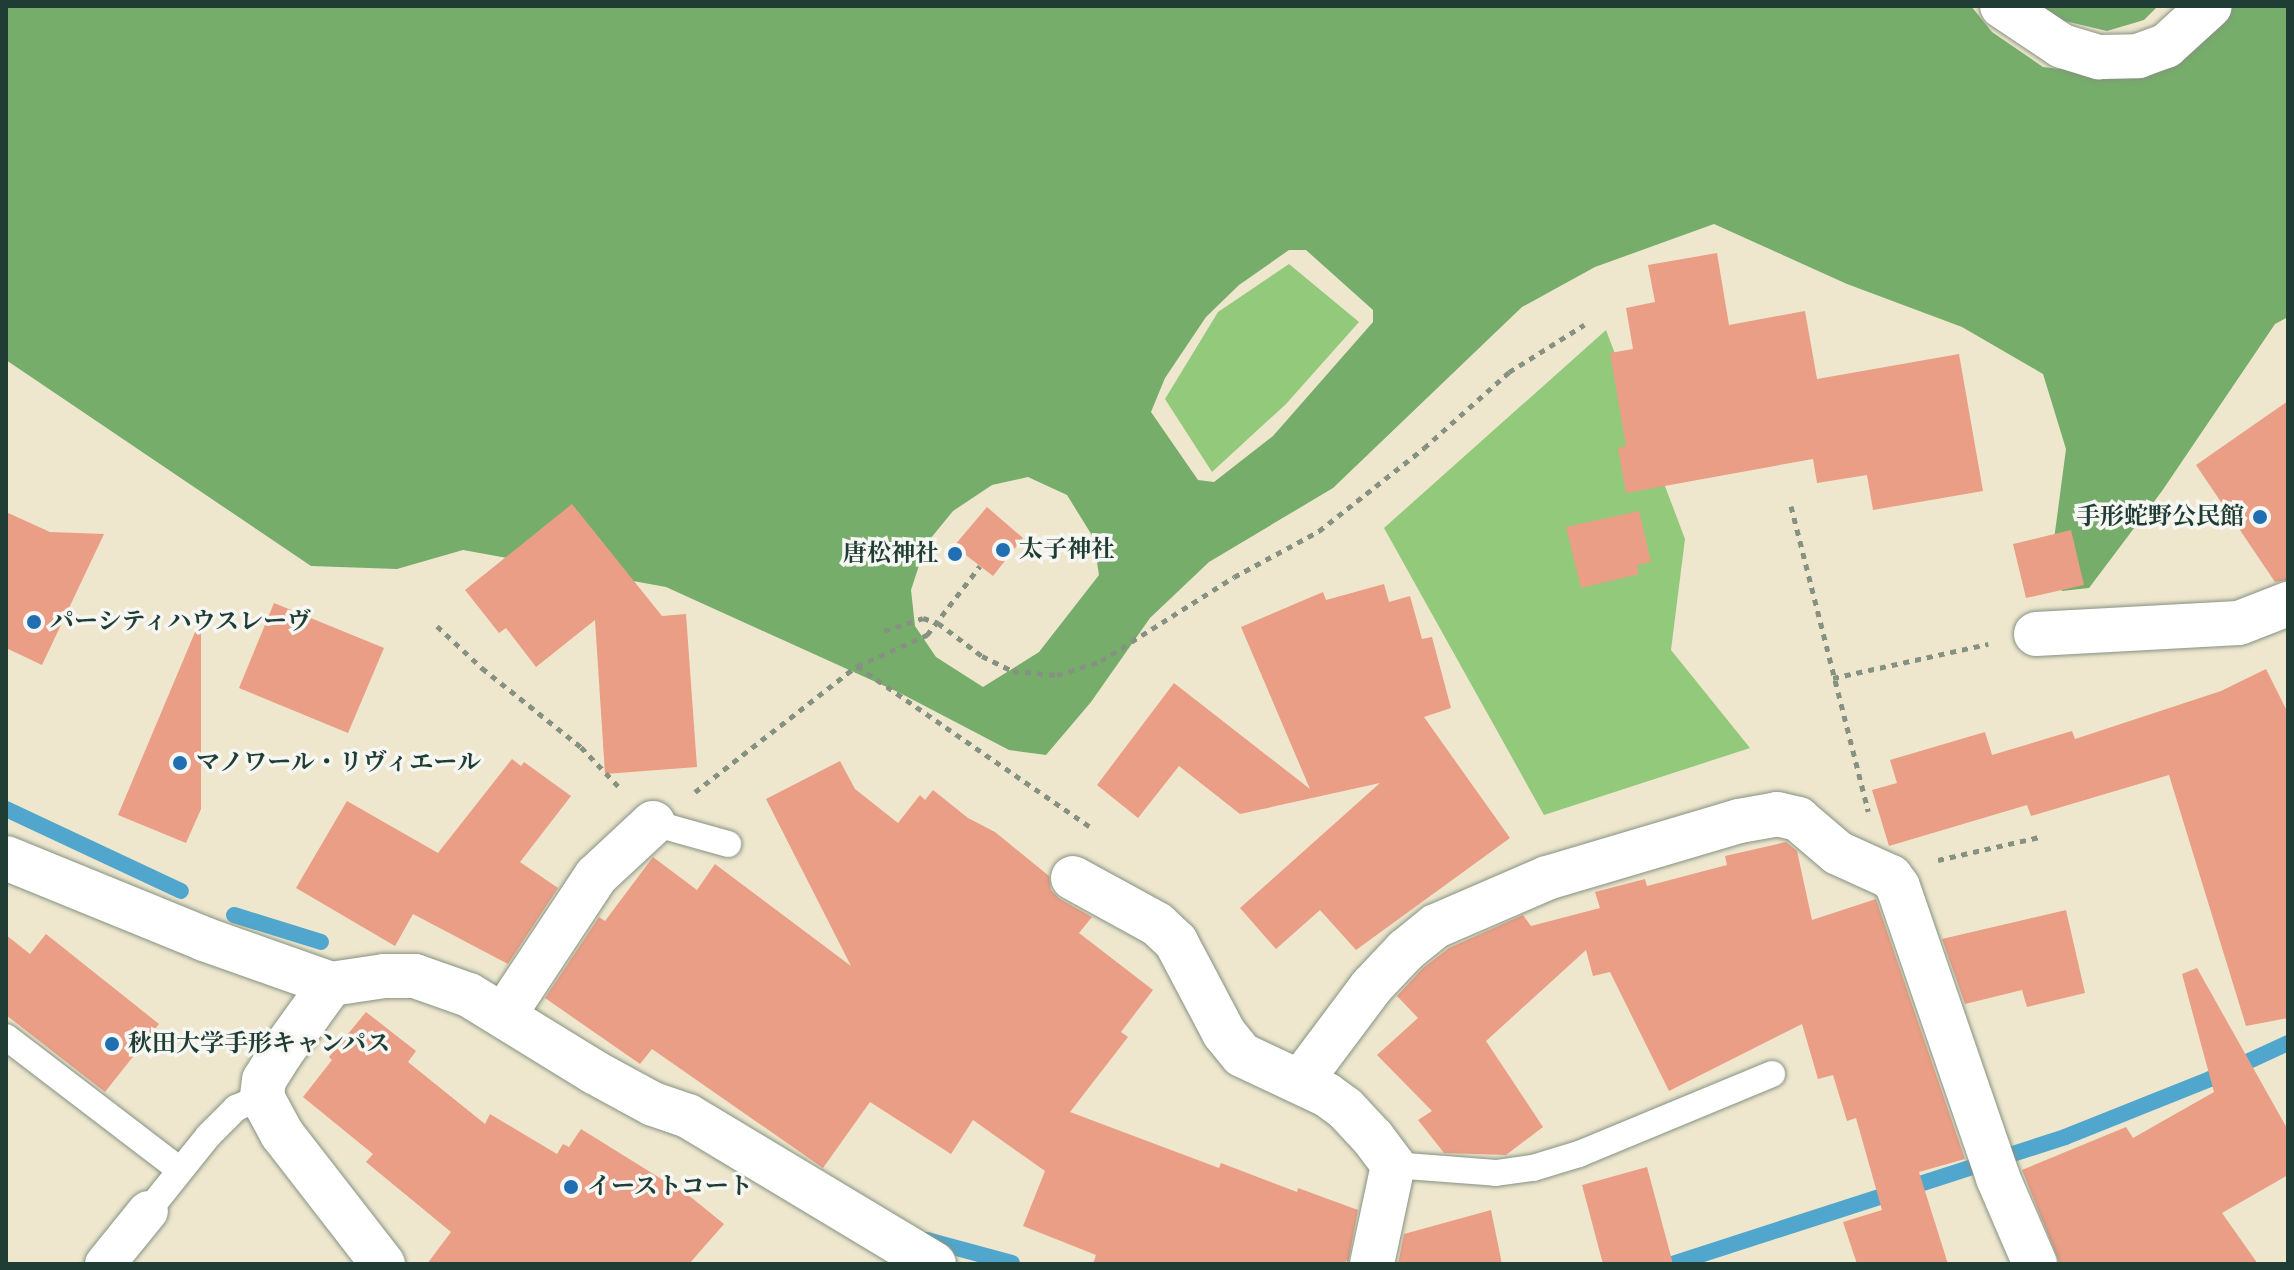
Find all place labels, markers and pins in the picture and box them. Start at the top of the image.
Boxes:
place label: 手形蛇野公民館 [2076,503,2244,531]
marker: 手形蛇野公民館 [2251,508,2269,526]
place label: 太子神社 [1019,536,1115,564]
place label: 唐松神社 [843,540,939,568]
marker: 太子神社 [994,541,1012,559]
marker: 唐松神社 [946,545,964,563]
place label: パーシティハウスレーヴ [50,608,314,636]
marker: パーシティハウスレーヴ [25,613,43,631]
place label: マノワール・リヴィエール [196,749,484,777]
marker: マノワール・リヴィエール [171,754,189,772]
place label: 秋田大学手形キャンパス [128,1030,392,1058]
marker: 秋田大学手形キャンパス [103,1035,121,1053]
place label: イーストコート [587,1173,755,1201]
marker: イーストコート [562,1178,580,1196]

